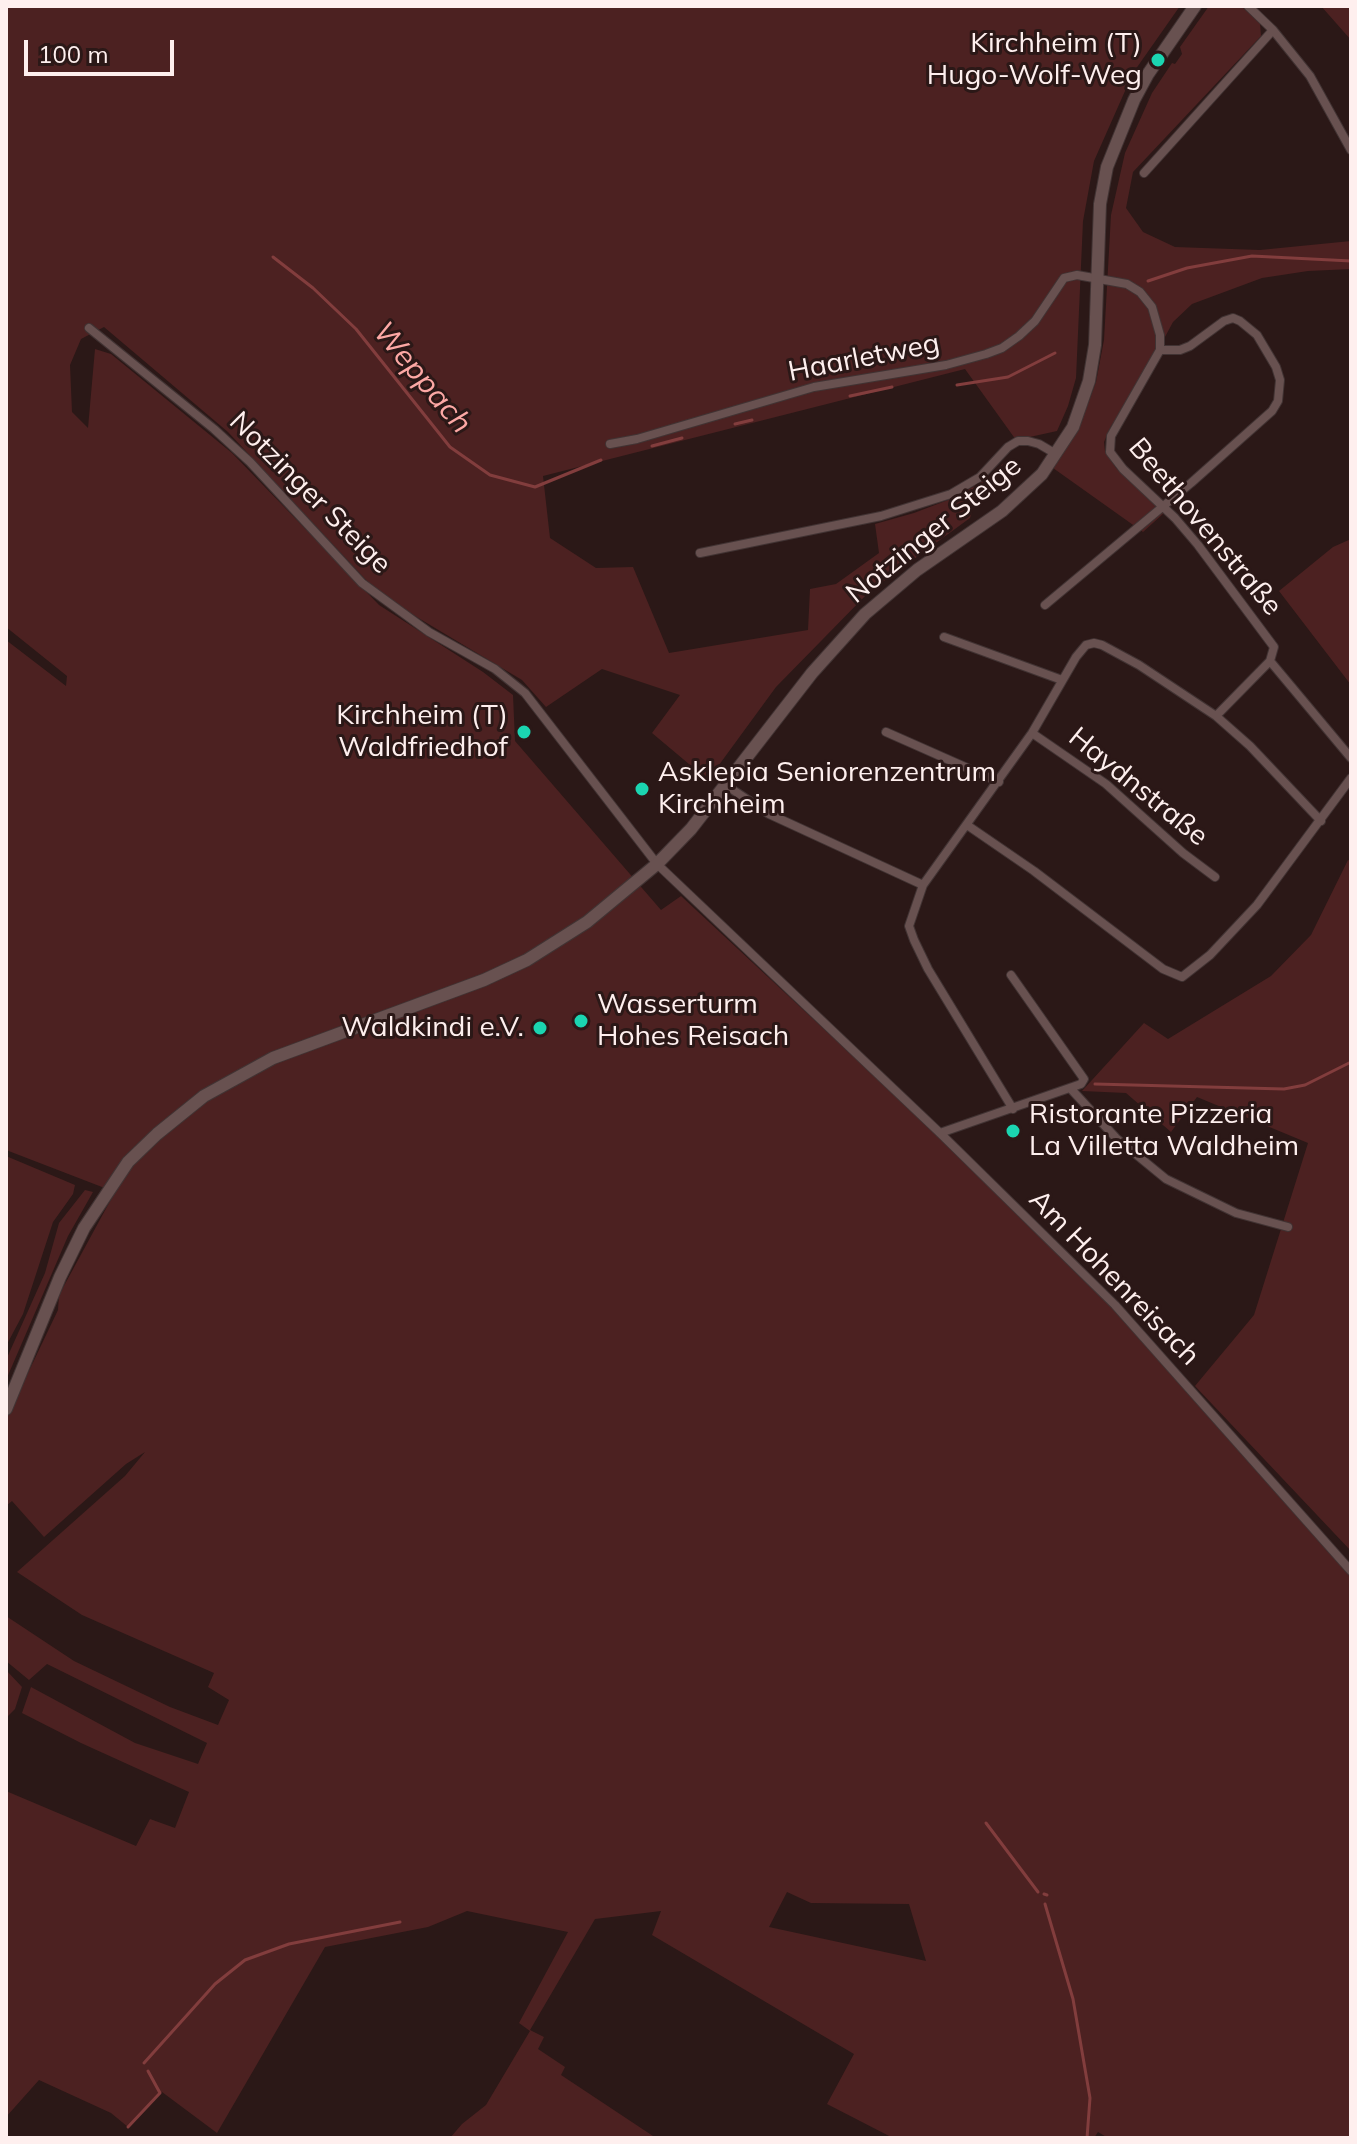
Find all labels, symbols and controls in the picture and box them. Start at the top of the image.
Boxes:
scale bar [28,24,178,74]
place label: Kirchheim (T) Hugo-Wolf-Weg [927,27,1142,93]
text: 100 m [38,39,109,69]
marker: Kirchheim (T) Hugo-Wolf-Weg [1149,51,1167,69]
water label: Weppach [365,315,479,441]
street label: Haarletweg [786,327,942,389]
street label: Notzinger Steige [222,405,398,581]
street label: Beethovenstraße [1121,431,1289,623]
street label: Notzinger Steige [840,449,1028,611]
place label: Kirchheim (T) Waldfriedhof [336,699,508,765]
street label: Haydnstraße [1062,721,1214,853]
marker: Kirchheim (T) Waldfriedhof [515,723,533,741]
place label: Asklepia Seniorenzentrum Kirchheim [658,756,996,822]
marker: Asklepia Seniorenzentrum Kirchheim [633,780,651,798]
place label: Wasserturm Hohes Reisach [597,988,789,1054]
place label: Waldkindi e.V. [341,1011,524,1045]
marker: Wasserturm Hohes Reisach [572,1012,590,1030]
marker: Waldkindi e.V. [531,1019,549,1037]
place label: Ristorante Pizzeria La Villetta Waldheim [1029,1098,1299,1164]
marker: Ristorante Pizzeria La Villetta Waldheim [1004,1122,1022,1140]
street label: Am Hohenreisach [1022,1183,1206,1373]

